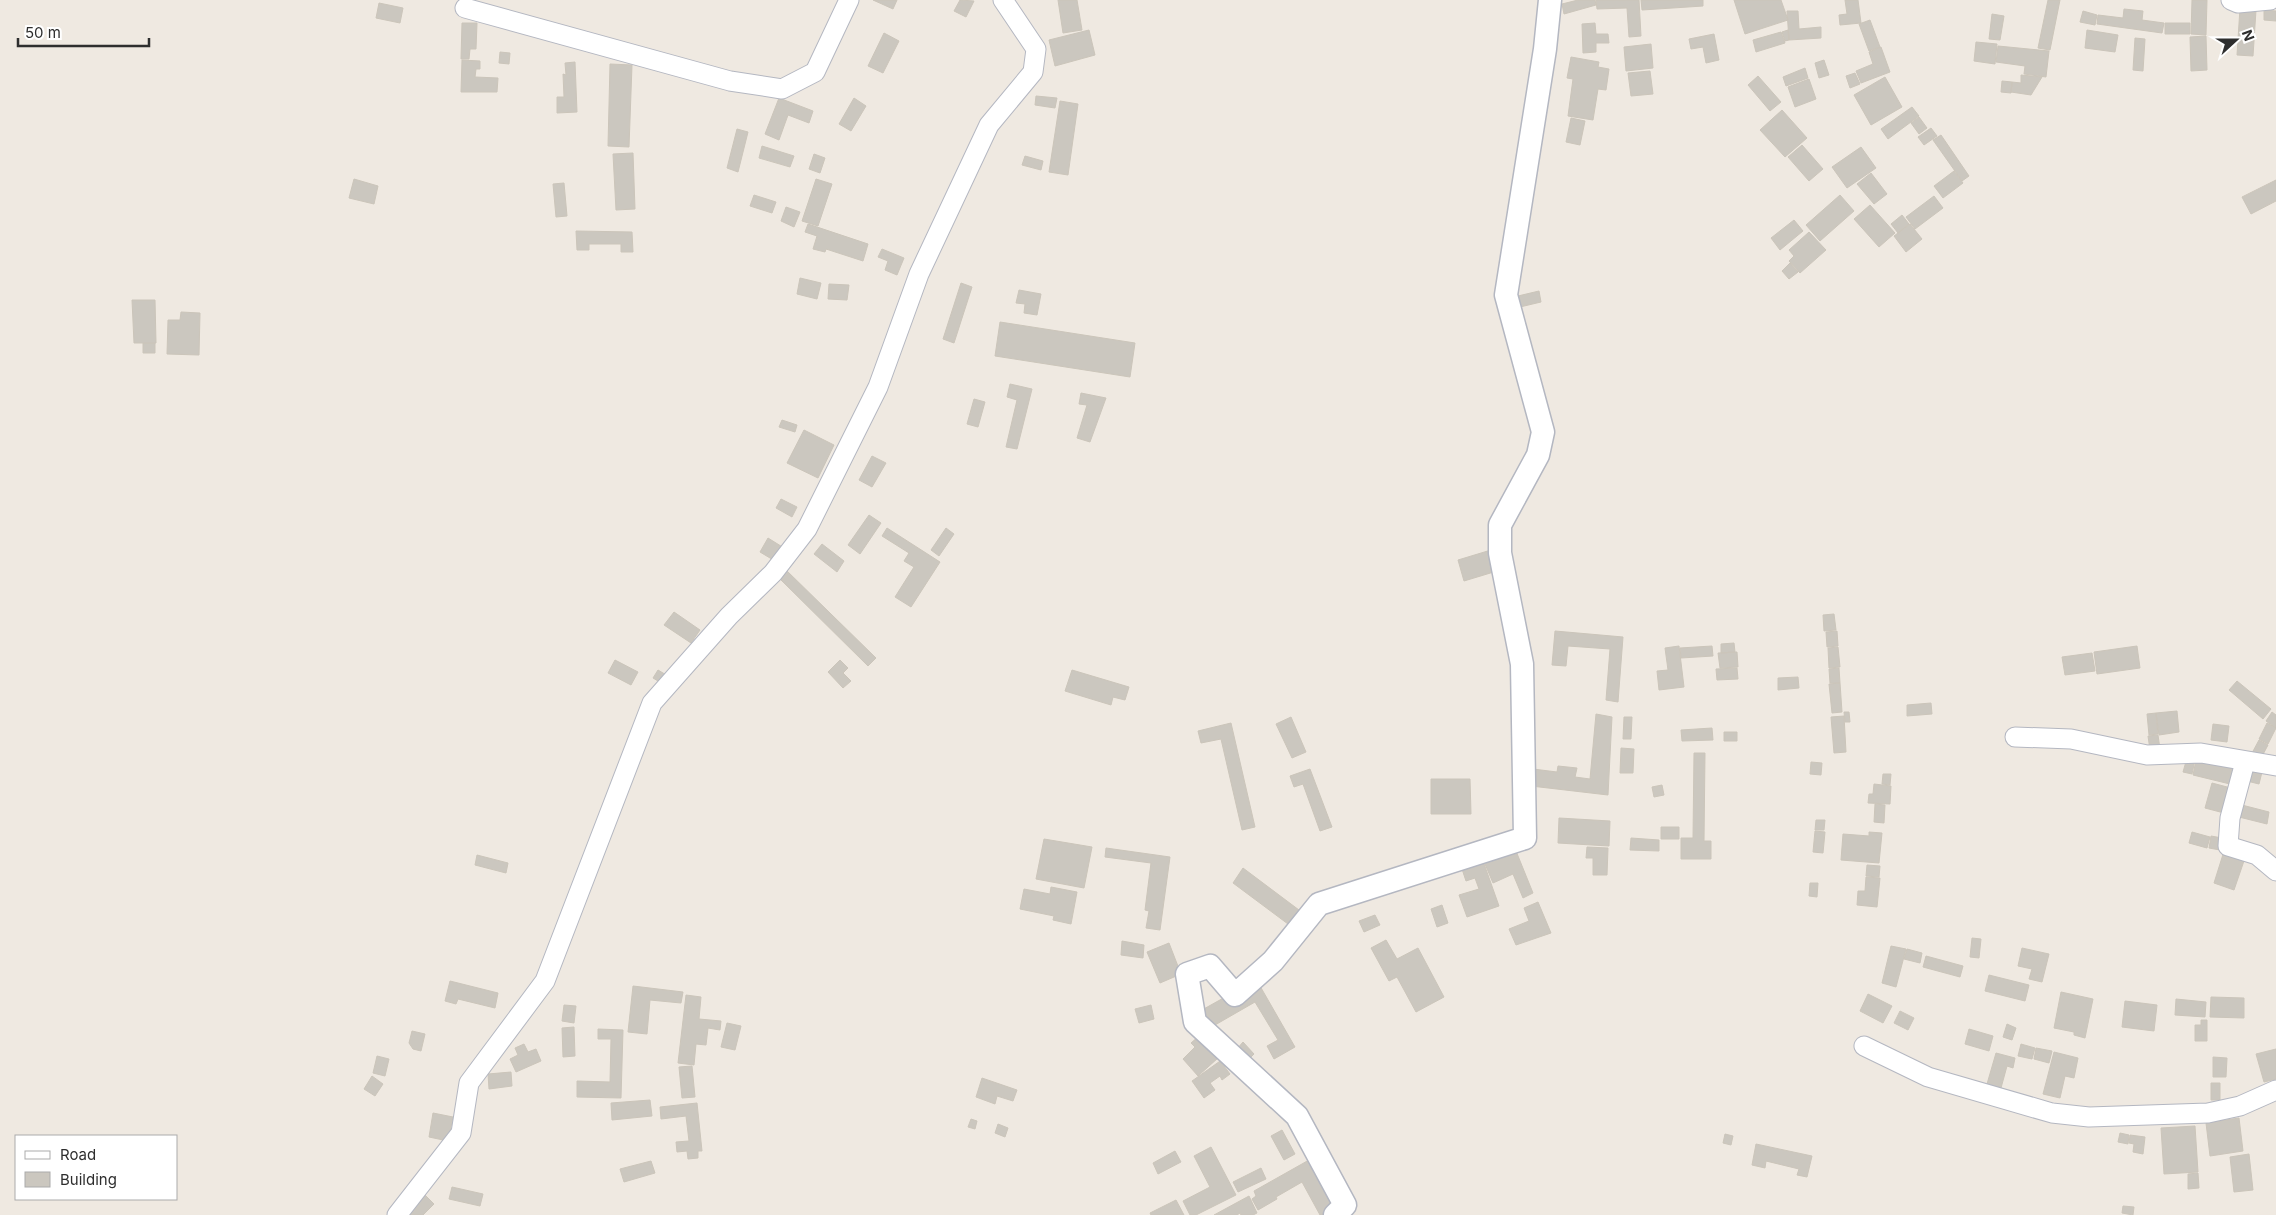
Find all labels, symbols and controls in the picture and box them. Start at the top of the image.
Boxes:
scale bar [18,15,149,47]
north arrow [2211,15,2261,65]
text: 50 m [25,23,61,42]
text: N [2239,27,2258,43]
legend [15,1135,178,1200]
text: Road [60,1145,96,1164]
text: Building [60,1170,117,1189]

